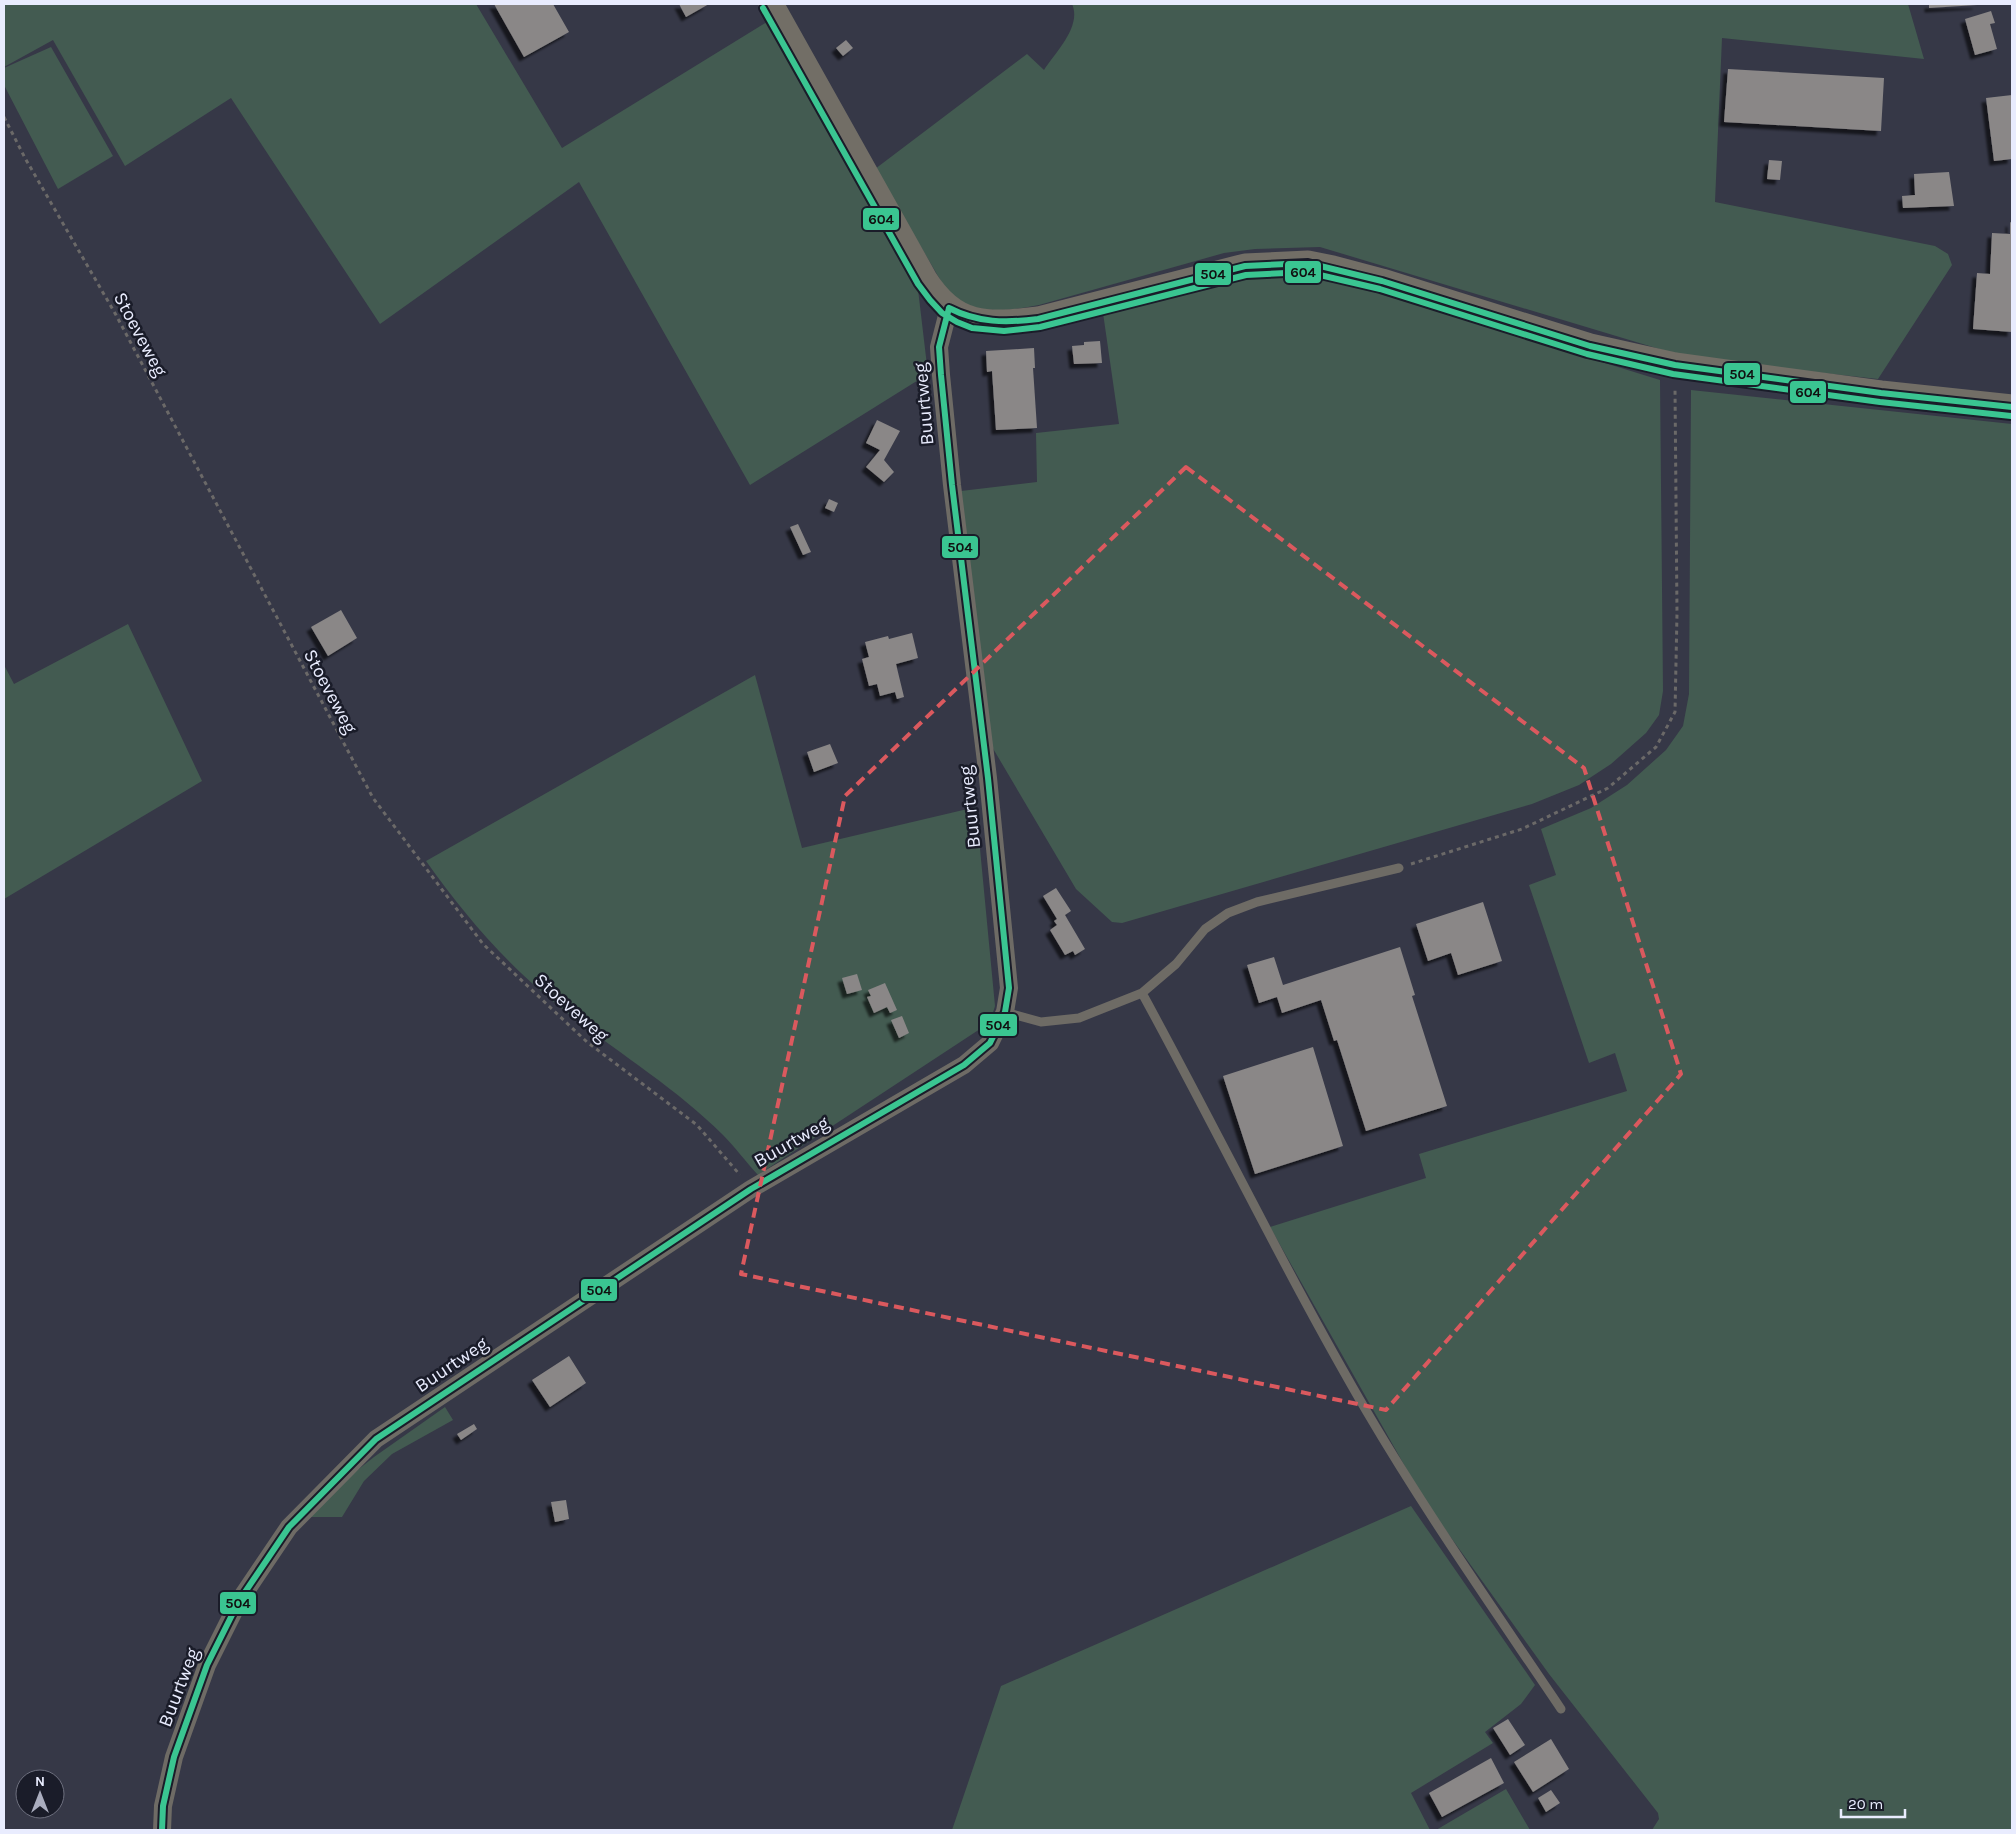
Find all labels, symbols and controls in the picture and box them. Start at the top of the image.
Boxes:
line badge: 604 [862,207,900,231]
text: 604 [868,211,895,228]
line badge: 604 [1284,260,1322,284]
line badge: 504 [1194,262,1232,286]
text: 604 [1290,264,1317,281]
text: 504 [1200,266,1226,283]
street label: Stoeveweg [109,289,172,381]
street label: Buurtweg [909,361,939,446]
line badge: 504 [1723,362,1761,386]
text: 504 [1729,366,1755,383]
line badge: 604 [1789,380,1827,404]
text: 604 [1795,384,1822,401]
line badge: 504 [941,535,979,559]
text: 504 [947,539,973,556]
street label: Stoeveweg [299,646,362,738]
street label: Buurtweg [955,764,985,849]
street label: Stoeveweg [530,969,613,1047]
line badge: 504 [979,1013,1018,1037]
text: 504 [985,1017,1011,1034]
street label: Buurtweg [750,1111,833,1172]
line badge: 504 [580,1278,618,1302]
text: 504 [586,1282,612,1299]
street label: Buurtweg [411,1332,492,1397]
line badge: 504 [219,1591,257,1615]
text: 504 [225,1595,251,1612]
street label: Buurtweg [154,1644,204,1730]
north arrow [15,1769,65,1819]
text: N [35,1773,45,1790]
scale bar [1841,1786,1905,1818]
text: 20 m [1848,1795,1883,1813]

